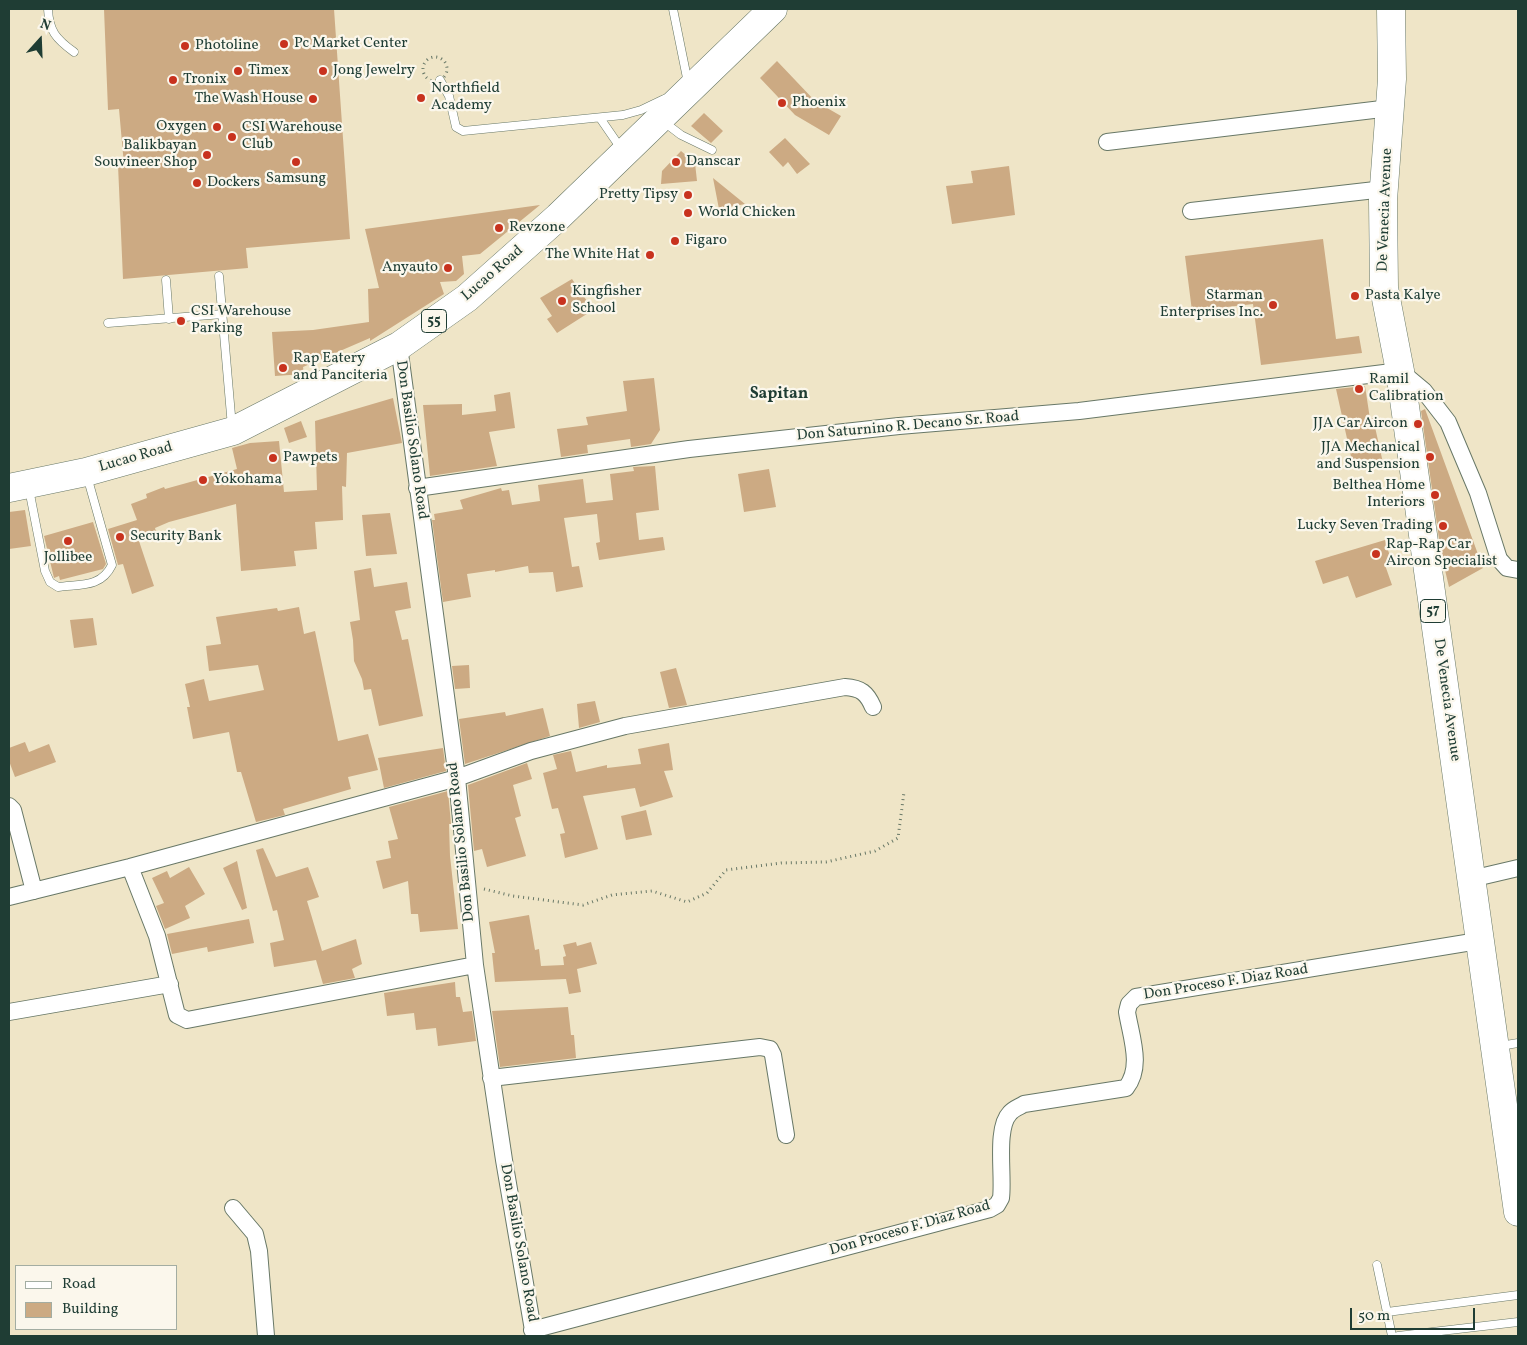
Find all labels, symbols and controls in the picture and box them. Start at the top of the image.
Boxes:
north arrow [15,15,65,65]
text: N [37,15,53,36]
place label: Pc Market Center [294,35,408,53]
place label: Photoline [195,37,259,55]
marker: Pc Market Center [278,38,290,50]
marker: Photoline [179,40,191,52]
place label: Timex [248,62,289,80]
place label: Jong Jewelry [333,62,415,80]
marker: Timex [232,65,244,77]
marker: Jong Jewelry [317,65,329,77]
place label: Tronix [183,71,227,89]
marker: Tronix [167,74,179,86]
place label: Northfield Academy [431,80,500,115]
place label: The Wash House [194,90,303,108]
marker: Northfield Academy [415,92,427,104]
marker: The Wash House [307,93,319,105]
place label: Phoenix [792,94,846,112]
marker: Phoenix [776,97,788,109]
place label: Oxygen [156,118,207,136]
place label: CSI Warehouse Club [242,119,342,154]
marker: Oxygen [211,121,223,133]
marker: CSI Warehouse Club [226,131,238,143]
place label: Balikbayan Souvineer Shop [94,137,197,172]
street label: De Venecia Avenue [1375,148,1397,272]
marker: Balikbayan Souvineer Shop [201,149,213,161]
place label: Danscar [686,153,740,171]
marker: Samsung [290,156,302,168]
marker: Danscar [670,156,682,168]
place label: Samsung [266,170,326,188]
place label: Dockers [207,174,260,192]
marker: Dockers [191,177,203,189]
place label: Pretty Tipsy [599,186,678,204]
marker: Pretty Tipsy [682,189,694,201]
place label: World Chicken [698,204,796,222]
marker: World Chicken [682,207,694,219]
place label: Revzone [509,219,565,237]
marker: Revzone [493,222,505,234]
place label: Figaro [685,232,727,250]
marker: Figaro [669,235,681,247]
street label: Lucao Road [458,242,528,306]
place label: The White Hat [545,246,640,264]
marker: The White Hat [644,249,656,261]
place label: Anyauto [382,259,438,277]
marker: Anyauto [442,262,454,274]
place label: Kingfisher School [572,283,641,318]
place label: Starman Enterprises Inc. [1160,287,1263,322]
place label: Pasta Kalye [1365,287,1441,305]
marker: Pasta Kalye [1349,290,1361,302]
marker: Kingfisher School [556,295,568,307]
marker: Starman Enterprises Inc. [1267,299,1279,311]
place label: CSI Warehouse Parking [191,303,291,338]
road number: 55 [422,310,446,332]
marker: CSI Warehouse Parking [175,315,187,327]
place label: Rap Eatery and Panciteria [293,350,388,385]
street label: Don Basilio Solano Road [391,359,431,521]
marker: Rap Eatery and Panciteria [277,362,289,374]
place label: Ramil Calibration [1369,371,1444,406]
marker: Ramil Calibration [1353,383,1365,395]
district label: Sapitan [750,385,808,405]
street label: Don Saturnino R. Decano Sr. Road [796,408,1020,446]
place label: JJA Car Aircon [1313,415,1408,433]
marker: JJA Car Aircon [1412,418,1424,430]
street label: Lucao Road [97,439,175,477]
place label: JJA Mechanical and Suspension [1316,439,1420,474]
place label: Pawpets [283,449,338,467]
marker: JJA Mechanical and Suspension [1424,451,1436,463]
marker: Pawpets [267,452,279,464]
place label: Yokohama [213,471,282,489]
marker: Yokohama [197,474,209,486]
place label: Belthea Home Interiors [1333,477,1425,512]
marker: Belthea Home Interiors [1429,489,1441,501]
place label: Lucky Seven Trading [1297,517,1433,535]
marker: Lucky Seven Trading [1437,520,1449,532]
place label: Security Bank [130,528,222,546]
marker: Security Bank [114,531,126,543]
marker: Jollibee [62,535,74,547]
place label: Rap-Rap Car Aircon Specialist [1386,536,1497,571]
marker: Rap-Rap Car Aircon Specialist [1370,548,1382,560]
place label: Jollibee [44,549,92,567]
road number: 57 [1420,600,1446,622]
street label: De Venecia Avenue [1428,637,1464,763]
street label: Don Basilio Solano Road [445,761,479,923]
street label: Don Proceso F. Diaz Road [1142,961,1310,1005]
street label: Don Basilio Solano Road [495,1162,541,1324]
street label: Don Proceso F. Diaz Road [828,1197,992,1261]
legend [15,1265,178,1330]
text: Road [62,1274,96,1295]
scale bar [1352,1298,1477,1330]
text: Building [62,1299,118,1320]
text: 50 m [1358,1306,1390,1327]

